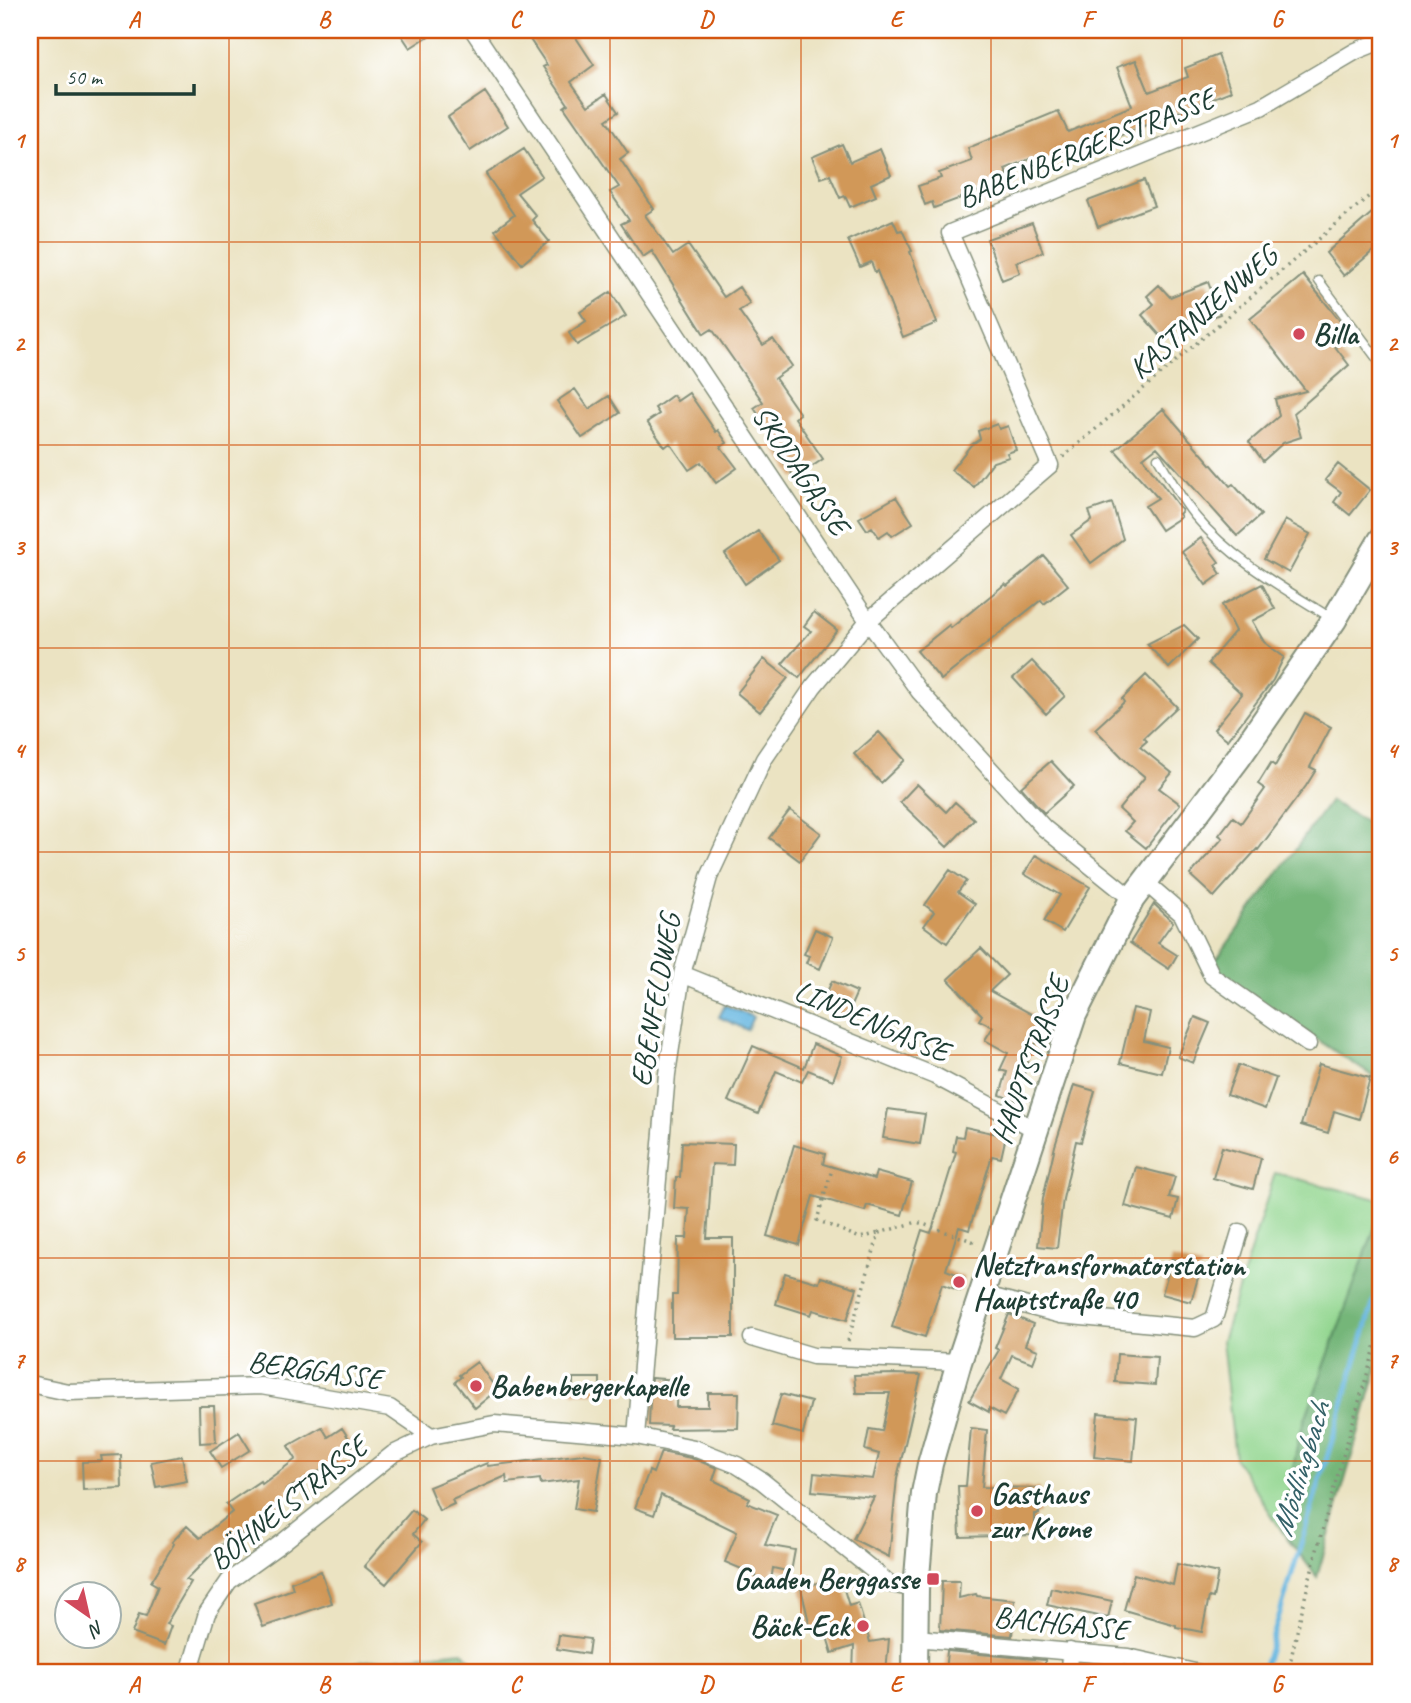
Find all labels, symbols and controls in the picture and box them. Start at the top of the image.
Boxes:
text: A [128,5,142,34]
text: B [318,5,332,34]
text: C [510,5,524,34]
text: D [699,5,715,34]
text: E [890,5,906,34]
text: F [1082,5,1098,34]
text: G [1271,5,1286,34]
scale bar [56,52,194,96]
text: 50 m [66,64,104,90]
street label: BABENBERGERSTRASSE [952,78,1223,217]
text: 1 [14,126,27,155]
text: 1 [1387,126,1400,155]
street label: KASTANIENWEG [1121,235,1288,387]
place label: Billa [1313,315,1361,353]
marker: Billa [1291,326,1307,342]
text: 2 [14,329,27,358]
text: 2 [1387,329,1400,358]
street label: SKODAGASSE [744,398,860,545]
text: 3 [14,533,27,562]
text: 3 [1387,533,1400,562]
text: 4 [14,736,27,765]
text: 4 [1387,736,1400,765]
street label: EBENFELDWEG [621,908,689,1089]
text: 5 [14,939,26,968]
text: 5 [1387,939,1399,968]
street label: HAUPTSTRASSE [982,967,1079,1149]
street label: LINDENGASSE [789,971,959,1072]
text: 6 [14,1142,27,1171]
text: 6 [1387,1142,1400,1171]
place label: Netztransformatorstation Hauptstraße 40 [973,1246,1247,1318]
marker: Netztransformatorstation Hauptstraße 40 [951,1274,967,1290]
street label: BERGGASSE [246,1342,387,1399]
text: 7 [14,1346,27,1375]
text: 7 [1387,1346,1400,1375]
place label: Babenbergerkapelle [490,1367,691,1405]
marker: Babenbergerkapelle [468,1378,484,1394]
water label: Mödlingbach [1261,1395,1341,1541]
street label: BÖHNELSTRASSE [201,1425,378,1579]
place label: Gasthaus zur Krone [991,1475,1092,1547]
marker: Gasthaus zur Krone [969,1503,985,1519]
text: 8 [14,1549,27,1578]
text: 8 [1387,1549,1400,1578]
place label: Gaaden Berggasse [734,1560,921,1598]
marker: Gaaden Berggasse [925,1571,941,1587]
north arrow [52,1580,122,1650]
street label: BACHGASSE [992,1597,1133,1649]
place label: Bäck-Eck [750,1607,852,1645]
text: N [83,1615,109,1643]
marker: Bäck-Eck [855,1618,871,1634]
text: A [128,1670,142,1699]
text: B [318,1670,332,1699]
text: C [510,1670,524,1699]
text: D [699,1670,715,1699]
text: E [890,1670,906,1699]
text: F [1082,1670,1098,1699]
text: G [1271,1670,1286,1699]

